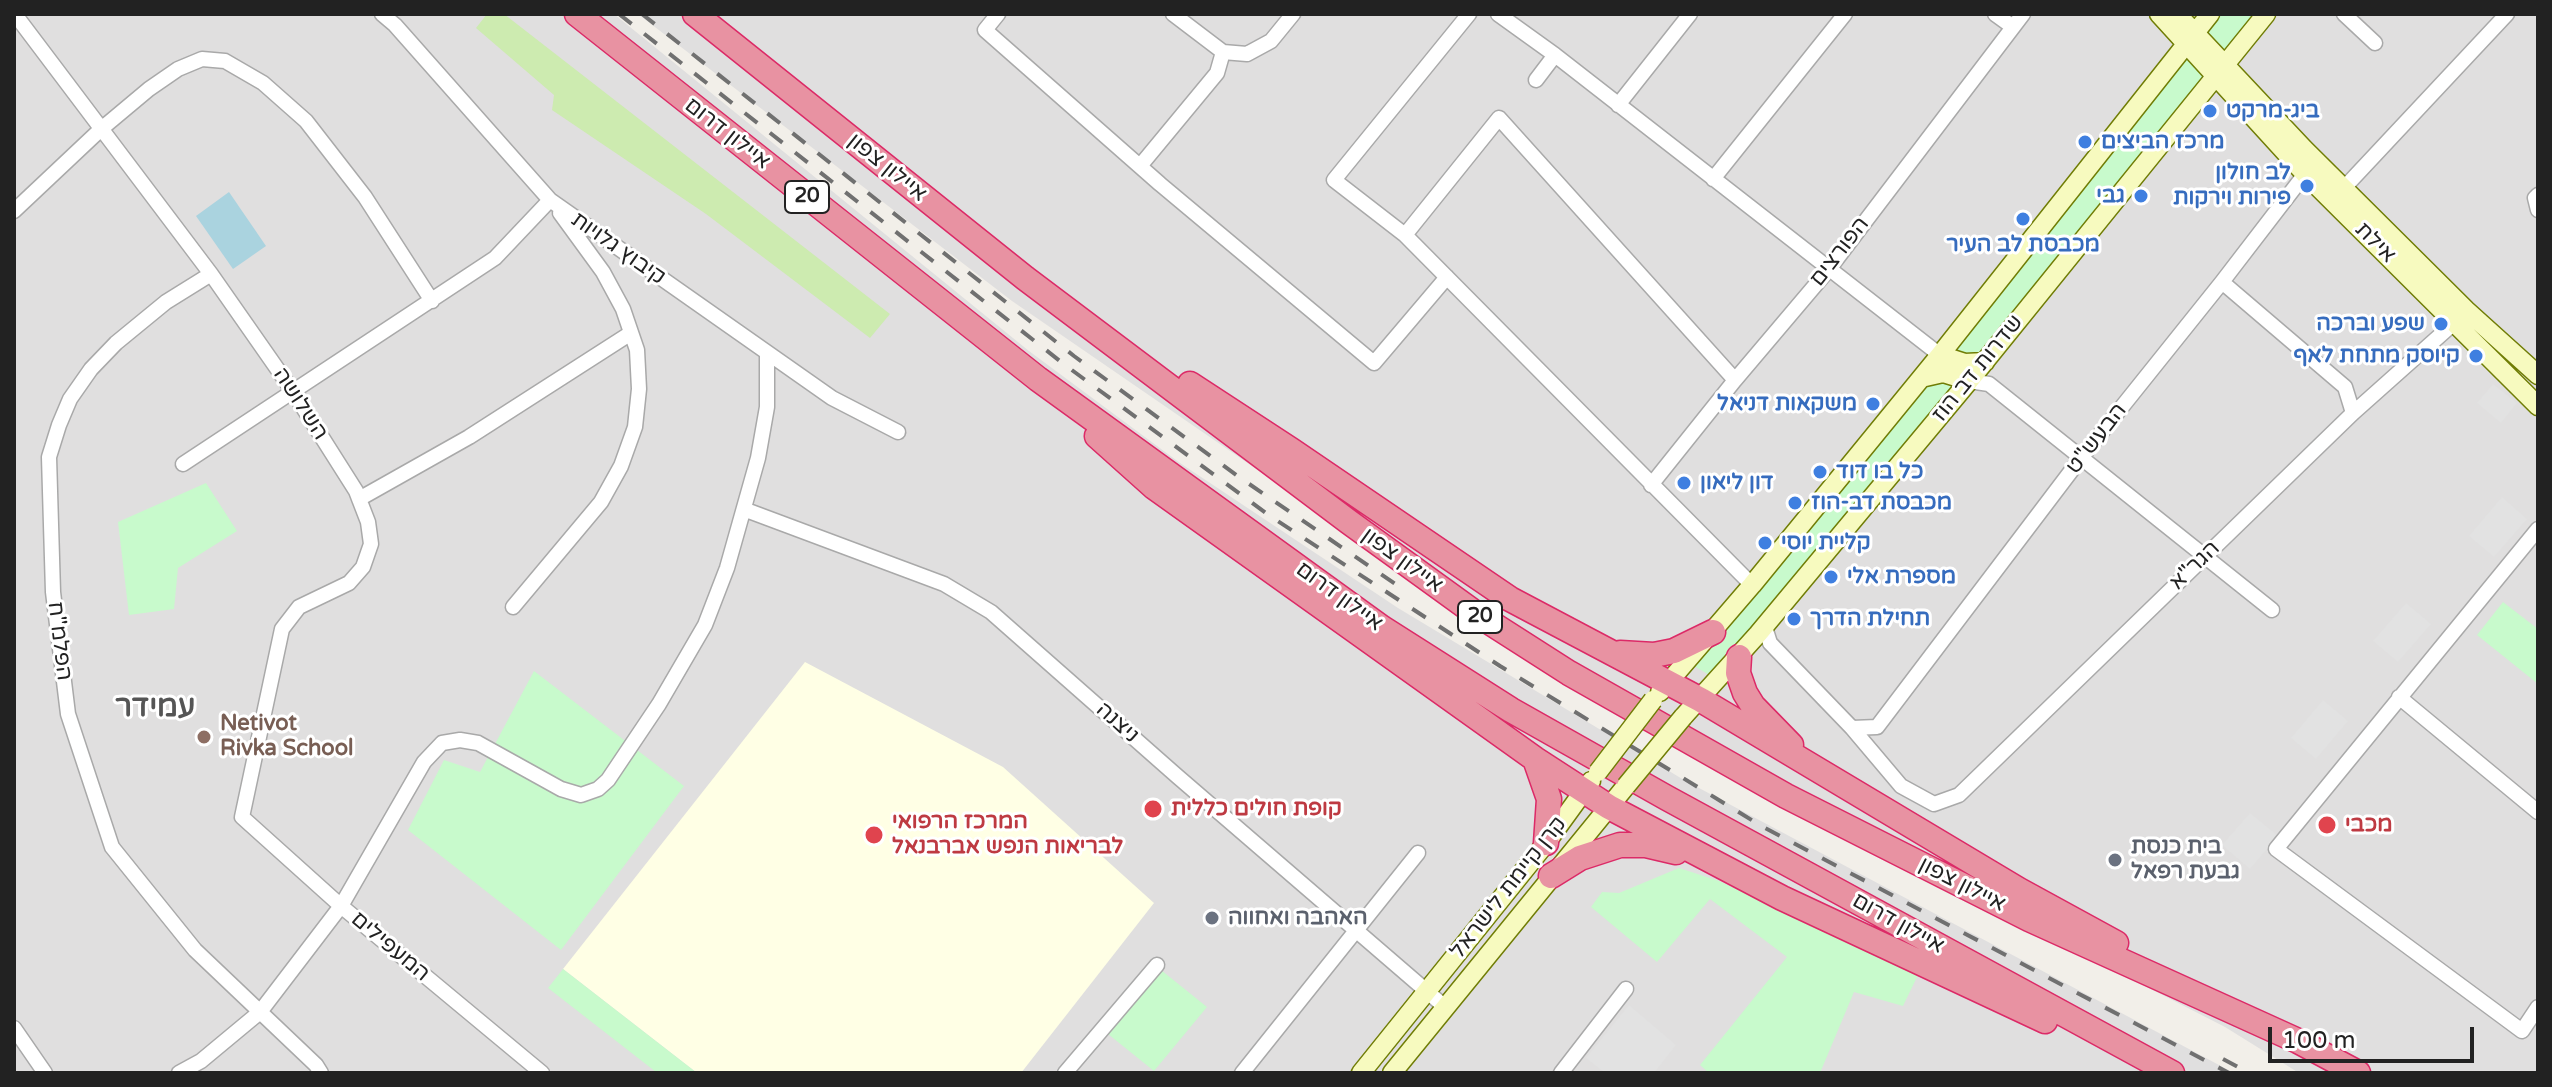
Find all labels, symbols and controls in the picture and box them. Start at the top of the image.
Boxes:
street label: איילון דרום [679,92,775,176]
place label: ביג-מרקט [2226,98,2320,124]
marker: ביג-מרקט [2201,102,2219,120]
street label: איילון צפון [842,128,932,208]
place label: מרכז הביצים [2101,129,2224,155]
marker: מרכז הביצים [2076,133,2094,151]
place label: לב חולון פירות וירקות [2173,160,2291,212]
marker: לב חולון פירות וירקות [2298,177,2316,195]
road number: 20 [785,181,829,213]
place label: גבי [2096,183,2125,209]
marker: גבי [2132,187,2150,205]
street label: קיבוץ גלויות [566,207,670,291]
marker: מכבסת לב העיר [2014,210,2032,228]
street label: הפורצים [1805,212,1875,292]
street label: אילת [2349,217,2401,269]
place label: מכבסת לב העיר [1946,232,2100,258]
street label: שדרות דב הוז [1927,310,2029,428]
place label: שפע וברכה [2316,311,2425,337]
marker: שפע וברכה [2432,315,2450,333]
place label: קיוסק מתחת לאף [2294,343,2460,369]
marker: קיוסק מתחת לאף [2467,347,2485,365]
street label: השלושה [267,363,333,445]
place label: משקאות דניאל [1717,391,1857,417]
marker: משקאות דניאל [1864,395,1882,413]
street label: הבעש"ט [2061,398,2133,480]
place label: כל בו דוד [1836,459,1924,485]
marker: כל בו דוד [1811,463,1829,481]
place label: דון ליאון [1700,470,1774,496]
marker: דון ליאון [1675,474,1693,492]
place label: מכבסת דב-הוז [1811,490,1952,516]
marker: מכבסת דב-הוז [1786,494,1804,512]
street label: איילון צפון [1356,523,1448,599]
place label: קליית יוסי [1781,530,1871,556]
marker: קליית יוסי [1756,534,1774,552]
street label: הגר"א [2164,536,2226,596]
street label: איילון דרום [1290,557,1388,637]
place label: מספרת אלי [1847,564,1956,590]
marker: מספרת אלי [1822,568,1840,586]
street label: הפלמ"ח [41,600,77,682]
road number: 20 [1458,601,1502,633]
place label: תחילת הדרך [1810,606,1930,632]
marker: תחילת הדרך [1785,610,1803,628]
district label: עמידר [115,690,195,726]
street label: ניצנה [1090,697,1144,749]
place label: Netivot Rivka School [220,711,354,762]
marker: Netivot Rivka School [195,728,213,746]
place label: קופת חולים כללית [1171,796,1342,822]
marker: קופת חולים כללית [1142,798,1164,820]
place label: המרכז הרפואי לבריאות הנפש אברבנאל [892,809,1123,860]
street label: קרן קיימת לישראל [1445,812,1573,964]
place label: מכבי [2345,812,2393,838]
marker: מכבי [2316,814,2338,836]
marker: המרכז הרפואי לבריאות הנפש אברבנאל [863,824,885,846]
place label: בית כנסת גבעת רפאל [2131,834,2240,886]
marker: בית כנסת גבעת רפאל [2106,851,2124,869]
street label: איילון צפון [1914,852,2010,918]
street label: איילון דרום [1847,888,1949,960]
place label: האהבה ואחווה [1228,905,1368,931]
street label: המעפילים [345,907,435,987]
marker: האהבה ואחווה [1203,909,1221,927]
scale bar [2272,1011,2478,1061]
text: 100 m [2282,1026,2356,1055]

